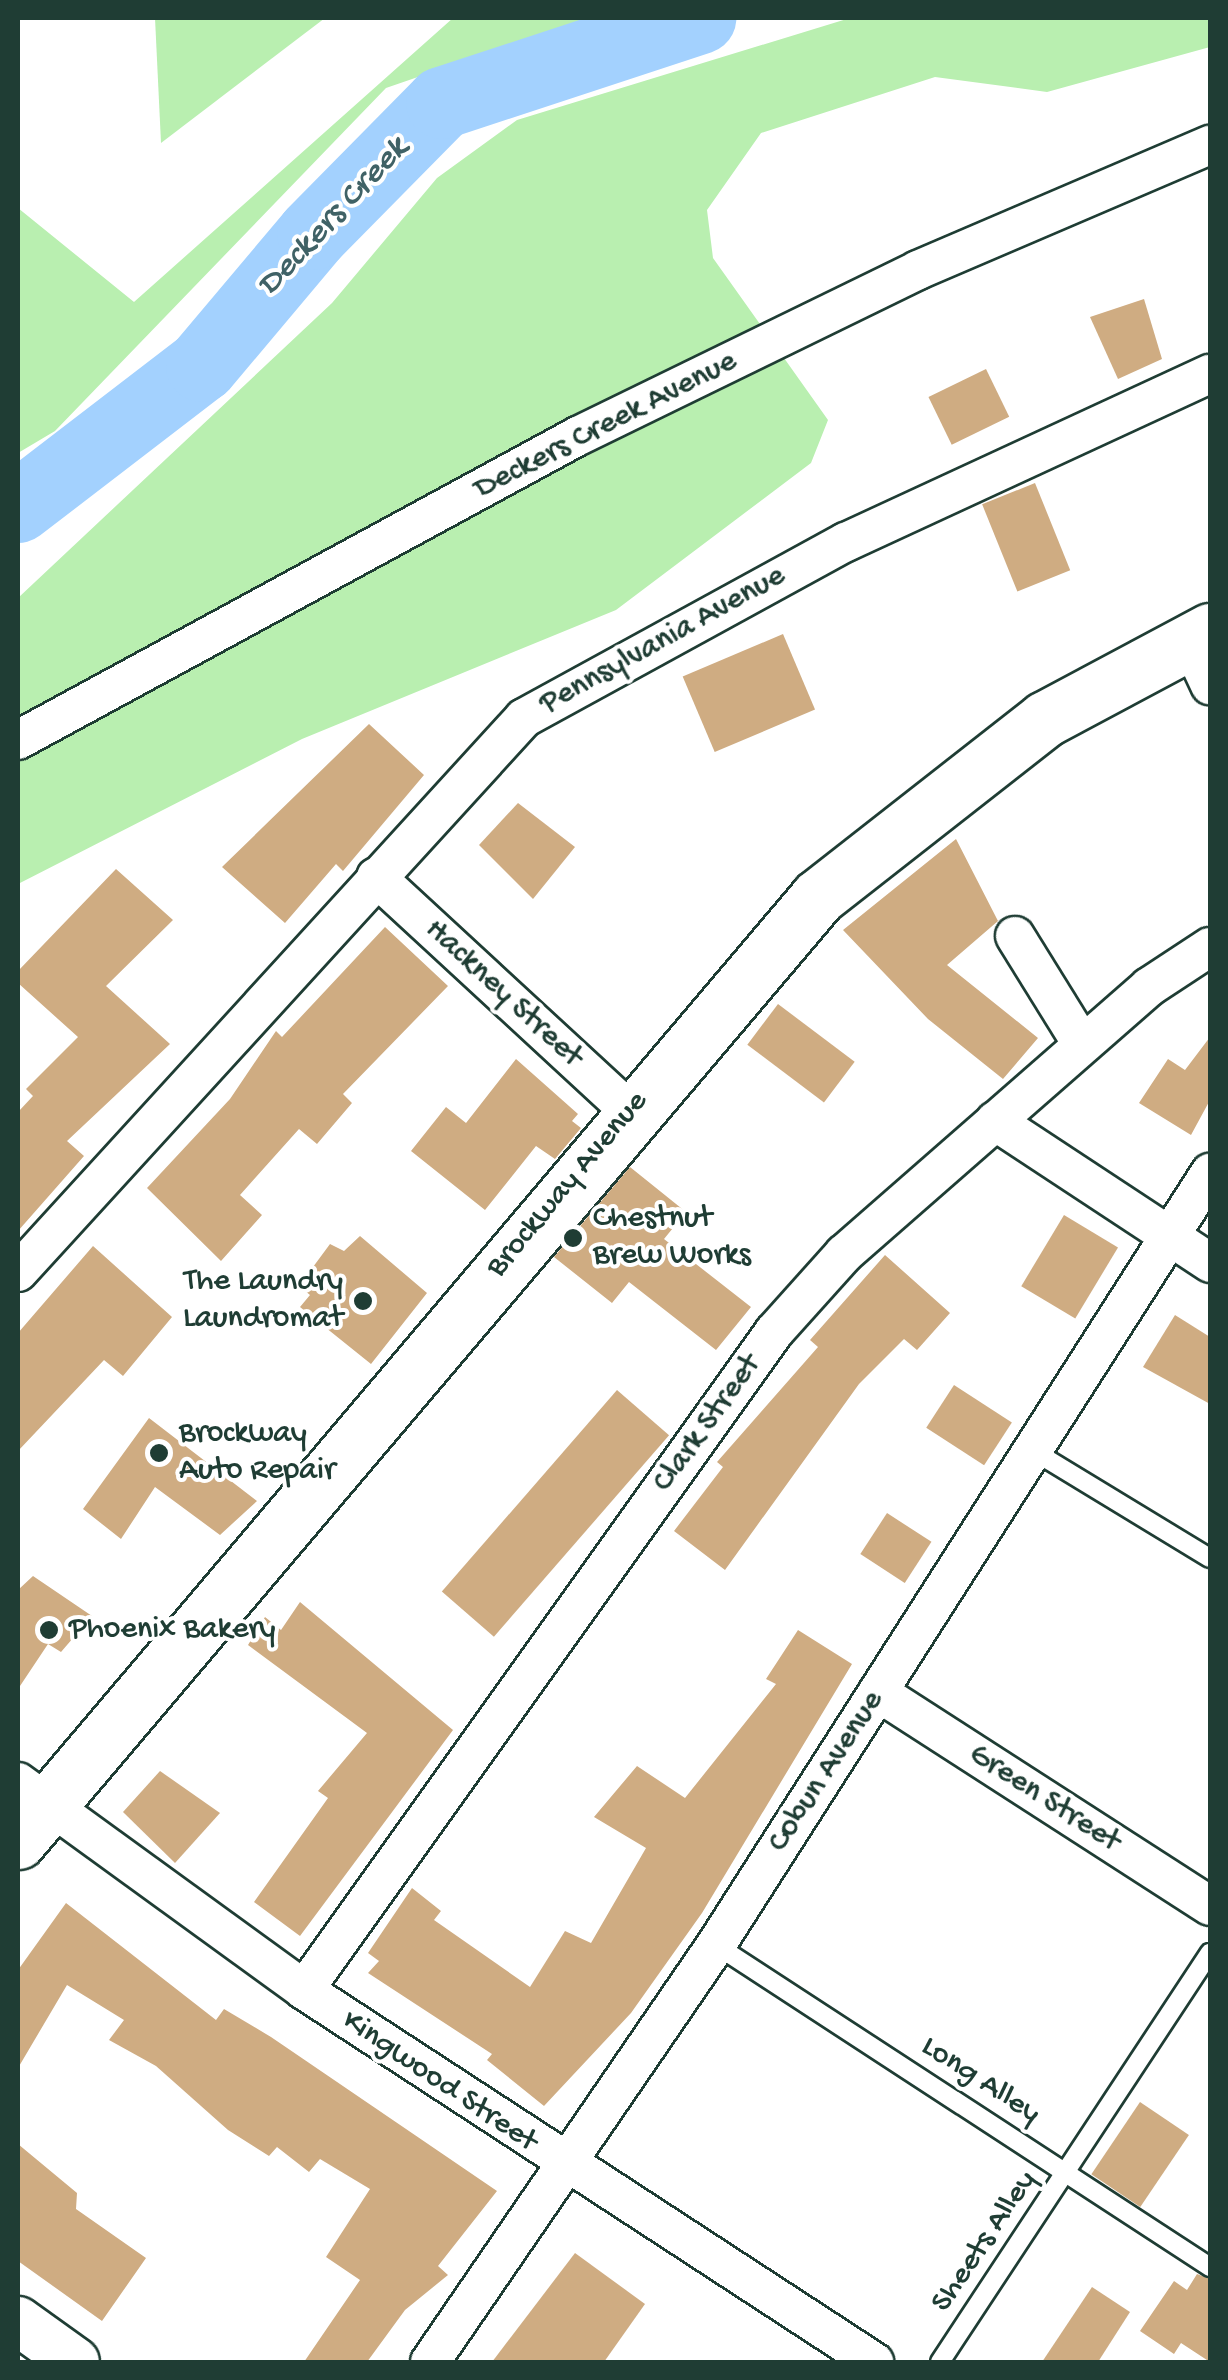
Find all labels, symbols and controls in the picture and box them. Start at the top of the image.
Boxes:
water label: Deckers Creek [249,129,419,307]
street label: Deckers Creek Avenue [468,343,744,509]
street label: Pennsylvania Avenue [534,558,792,724]
street label: Hackney Street [416,911,590,1077]
street label: Brockway Avenue [479,1084,657,1286]
place label: Chestnut Brew Works [593,1201,751,1276]
marker: Chestnut Brew Works [562,1227,584,1249]
place label: The Laundry Laundromat [183,1264,343,1339]
marker: The Laundry Laundromat [352,1290,374,1312]
street label: Clark Street [645,1348,771,1500]
place label: Brockway Auto Repair [179,1416,335,1491]
marker: Brockway Auto Repair [148,1442,170,1464]
place label: Phoenix Bakery [69,1611,276,1649]
marker: Phoenix Bakery [38,1619,60,1641]
street label: Cobun Avenue [761,1684,893,1860]
street label: Green Street [961,1736,1127,1862]
street label: Kingwood Street [334,2002,544,2162]
street label: Long Alley [913,2028,1047,2134]
street label: Sheets Alley [924,2164,1046,2320]

